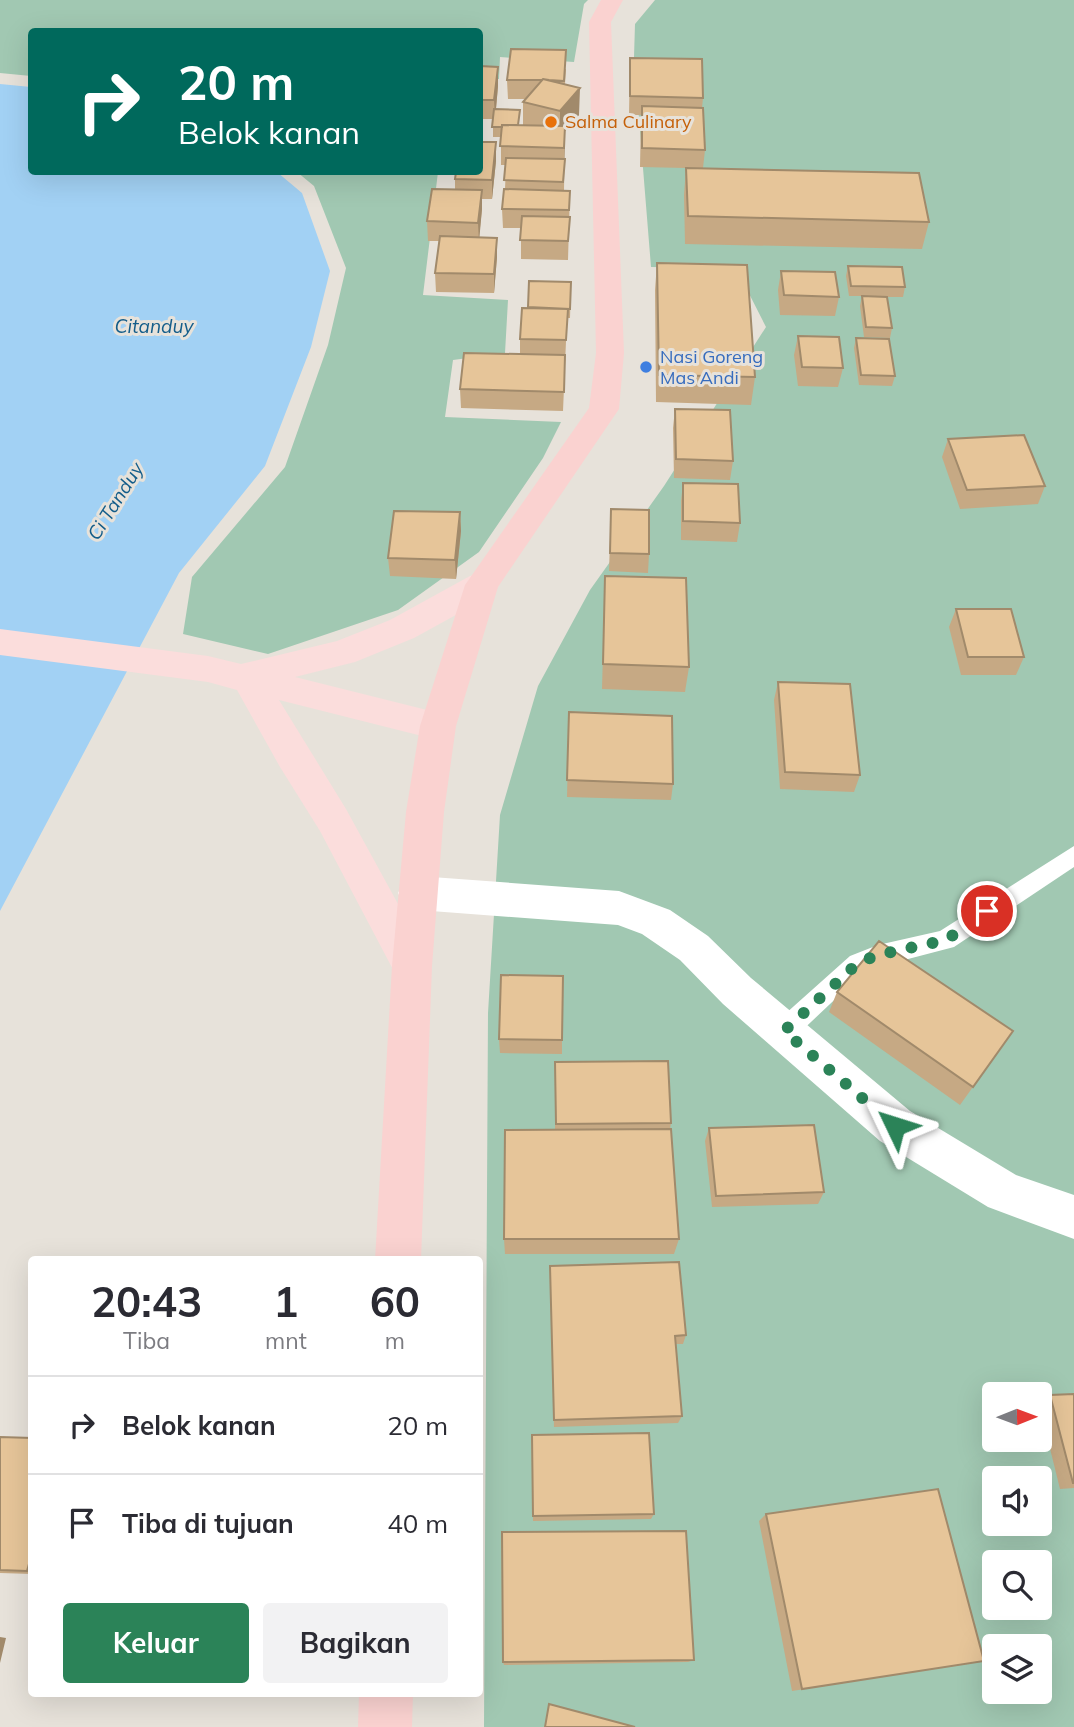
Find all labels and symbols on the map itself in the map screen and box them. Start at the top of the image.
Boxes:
place label: Salma Culinary [565,110,692,133]
marker: Salma Culinary [543,114,559,130]
water label: Citanduy [114,314,194,338]
place label: Nasi Goreng Mas Andi [660,345,763,389]
marker: Nasi Goreng Mas Andi [638,359,654,375]
water label: Ci Tanduy [82,457,149,544]
pin [957,881,1017,941]
position arrow [858,1089,932,1163]
north arrow [982,1382,1052,1452]

